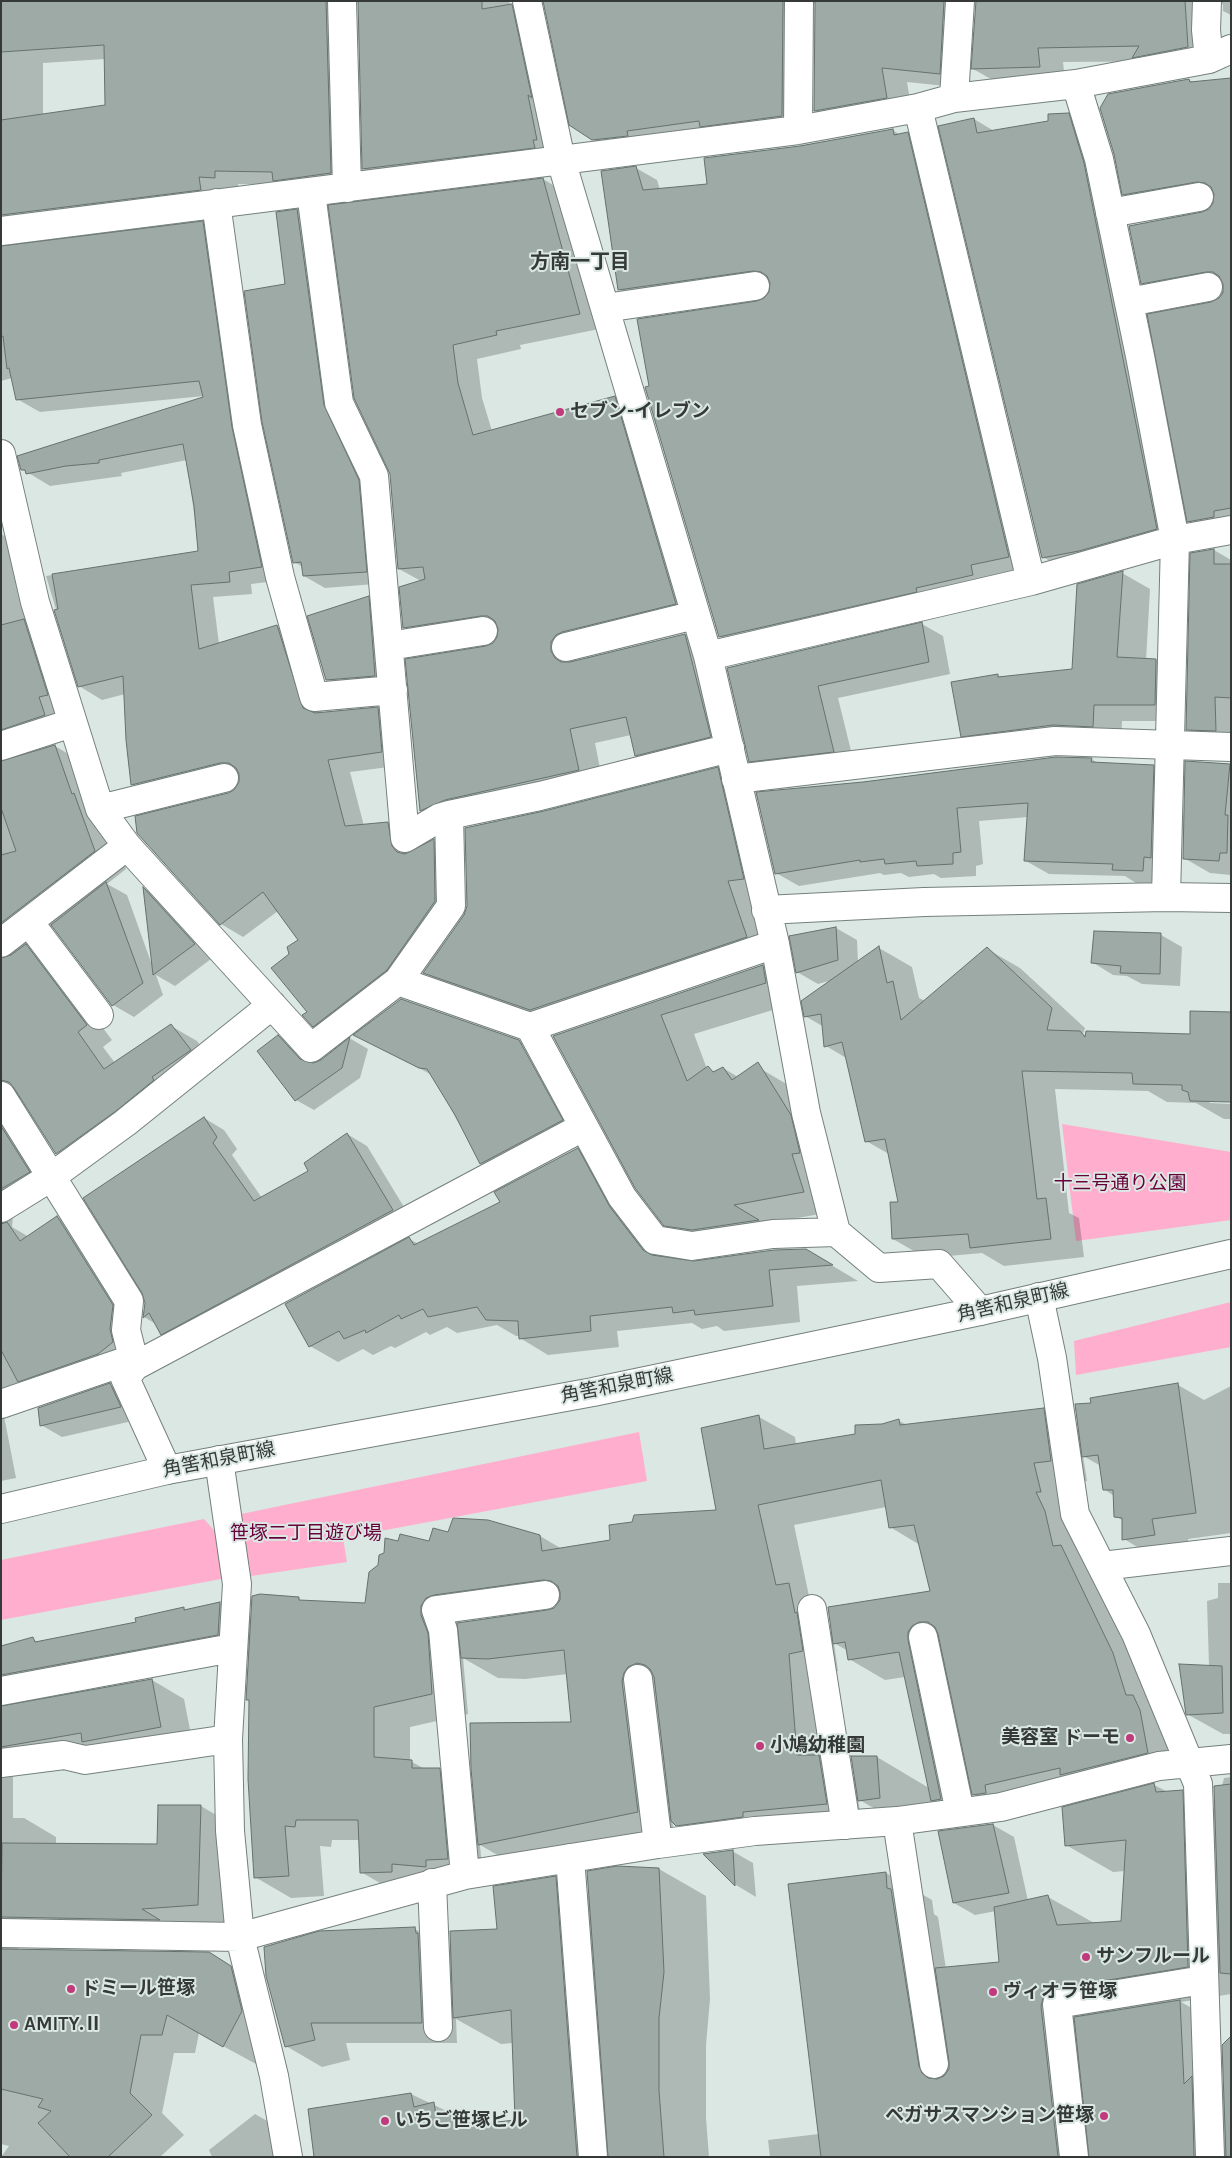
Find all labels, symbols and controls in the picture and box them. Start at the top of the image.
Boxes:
district label: 方南一丁目 [530,250,630,274]
place label: セブン-イレブン [570,401,710,423]
marker: セブン-イレブン [554,406,566,418]
park label: 十三号通り公園 [1054,1173,1186,1195]
street label: 角筈和泉町線 [955,1279,1071,1327]
street label: 角筈和泉町線 [559,1364,675,1408]
street label: 角筈和泉町線 [161,1438,277,1482]
park label: 笹塚二丁目遊び場 [230,1523,382,1545]
place label: 美容室 ドーモ [1001,1727,1120,1749]
marker: 美容室 ドーモ [1124,1732,1136,1744]
place label: 小鳩幼稚園 [770,1735,865,1757]
marker: 小鳩幼稚園 [754,1740,766,1752]
place label: サンフルール [1096,1946,1210,1968]
marker: サンフルール [1080,1951,1092,1963]
place label: ドミール笹塚 [81,1978,195,2000]
place label: ヴィオラ笹塚 [1003,1981,1117,2003]
marker: ドミール笹塚 [65,1983,77,1995]
marker: ヴィオラ笹塚 [987,1986,999,1998]
place label: AMITY.Ⅱ [24,2014,103,2036]
marker: AMITY.Ⅱ [8,2019,20,2031]
place label: ペガサスマンション笹塚 [885,2105,1094,2127]
place label: いちご笹塚ビル [395,2110,528,2132]
marker: ペガサスマンション笹塚 [1098,2110,1110,2122]
marker: いちご笹塚ビル [379,2115,391,2127]

